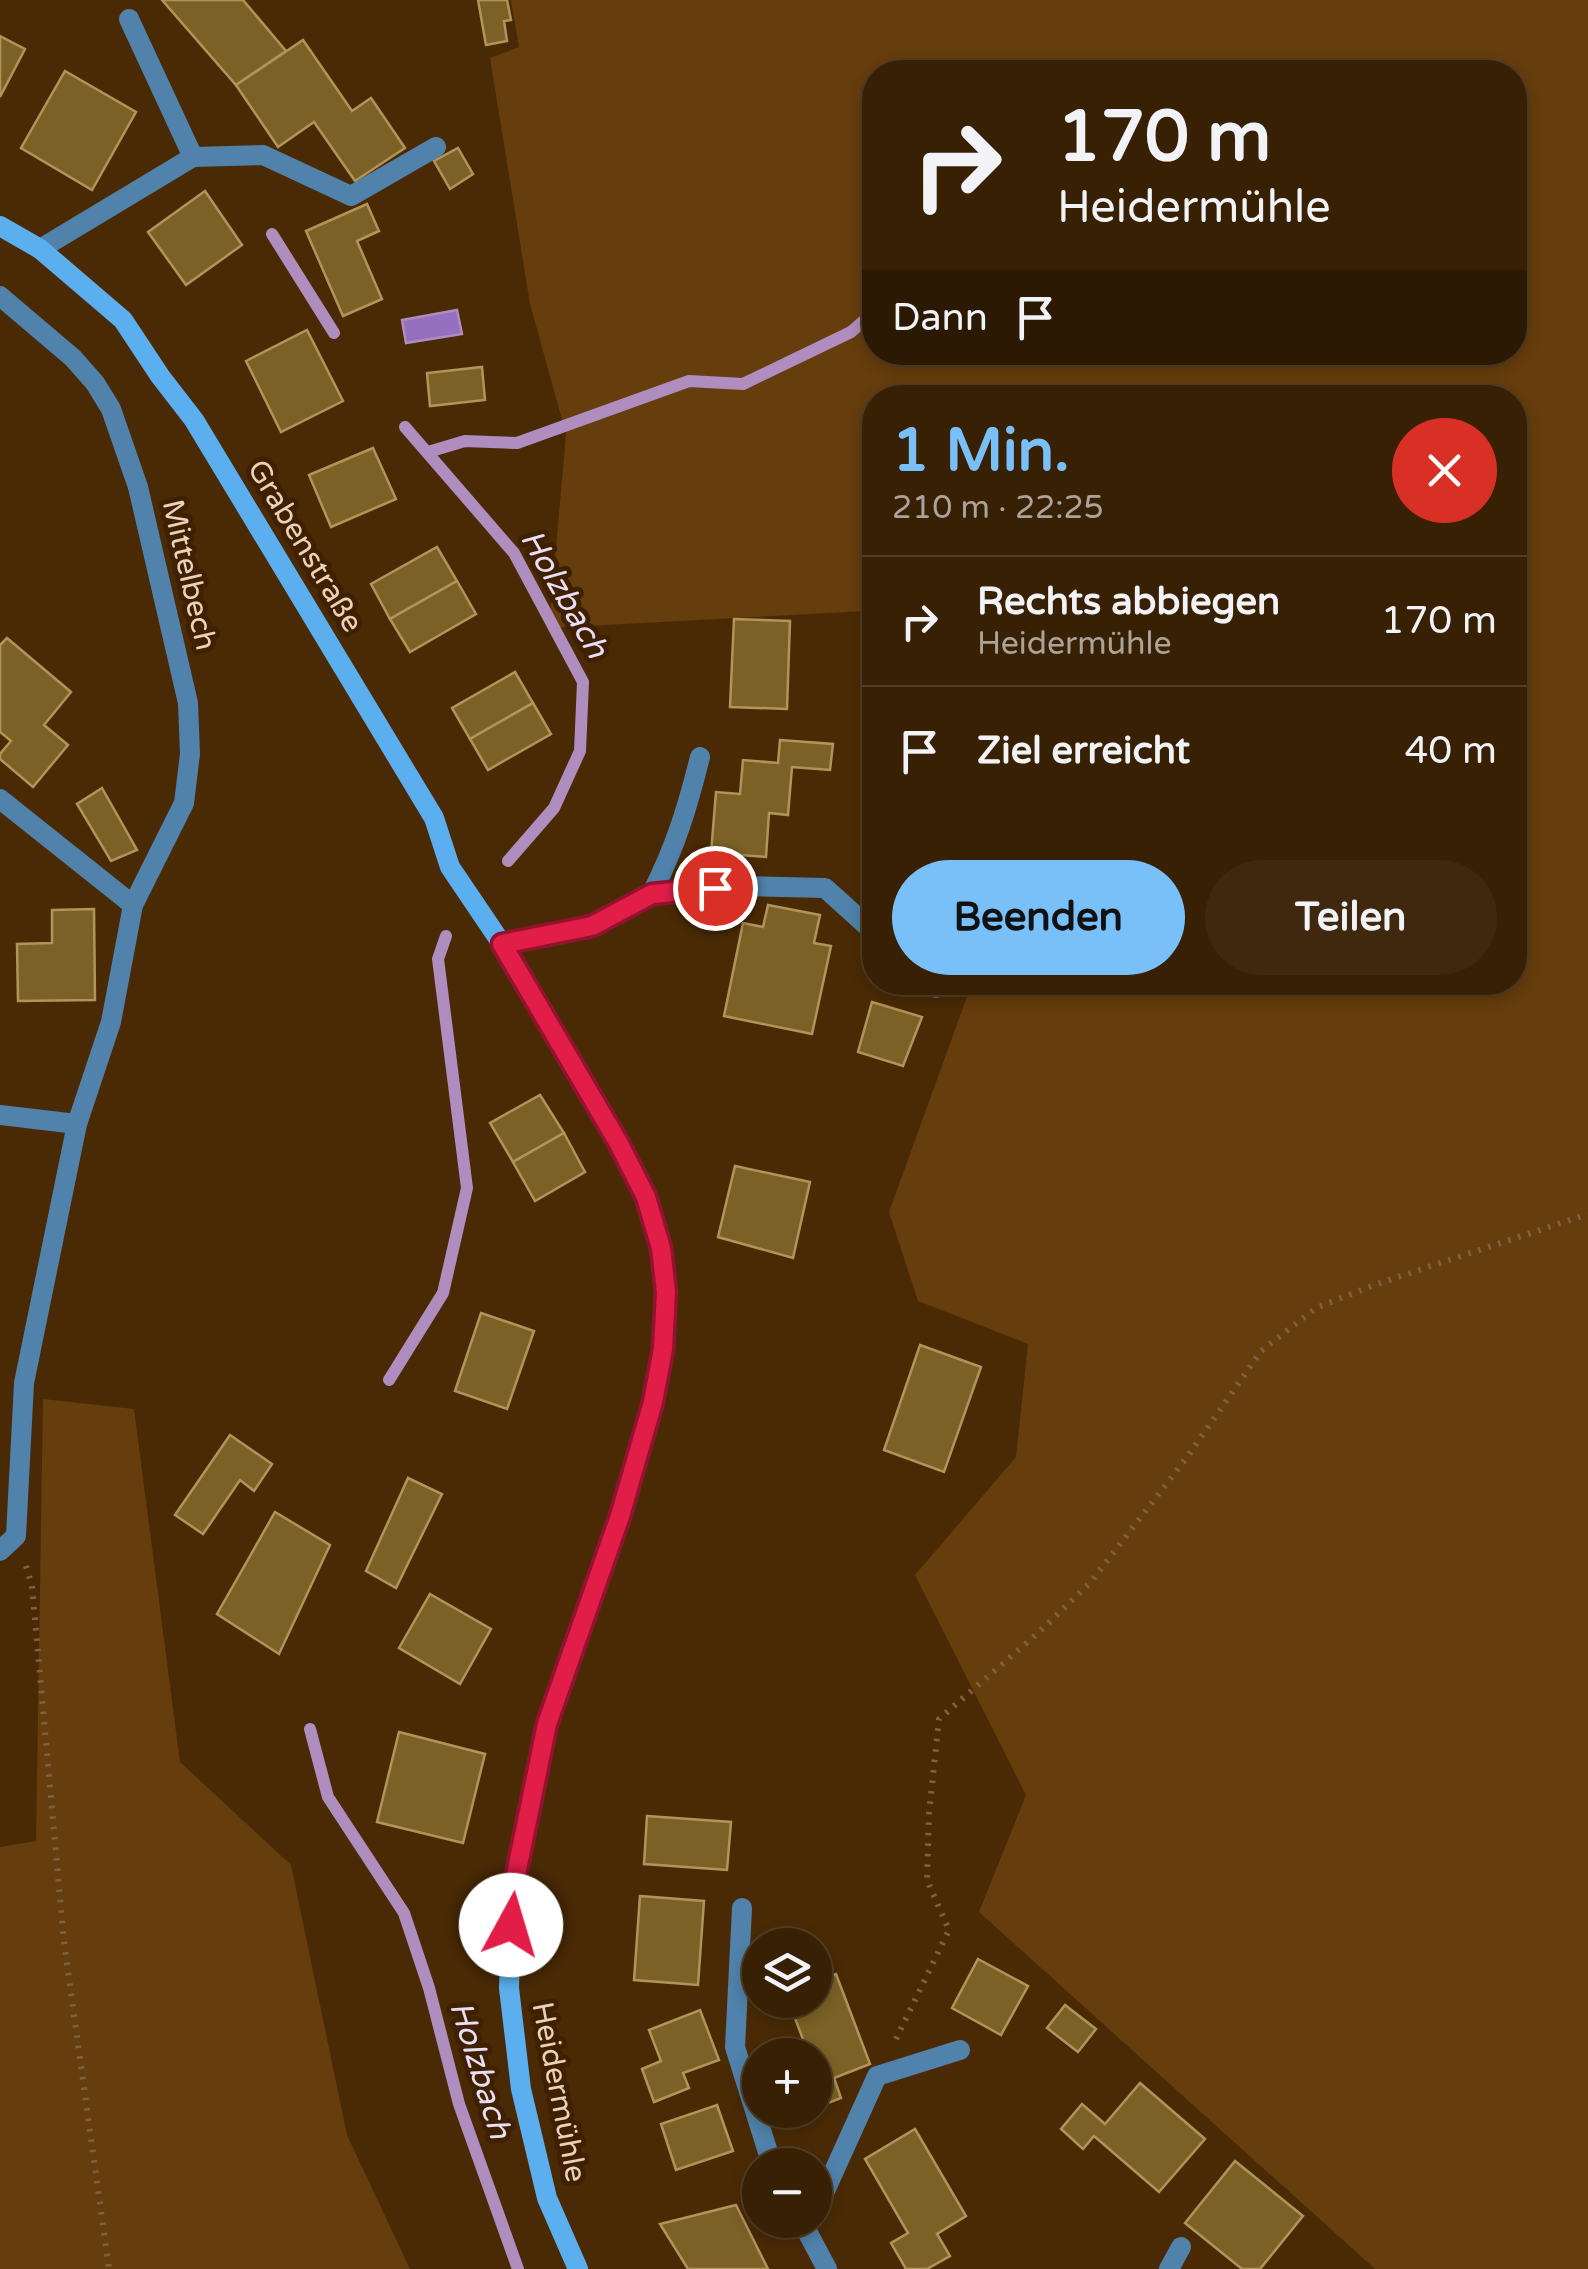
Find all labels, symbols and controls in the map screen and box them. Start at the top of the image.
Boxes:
text: 170 m [1057,96,1271,180]
icon: right [892,100,1022,230]
text: Heidermühle [1057,181,1331,235]
icon: arrive [1008,290,1063,345]
text: Dann [892,295,988,341]
text: 1 Min. [892,415,1070,487]
button: close [1392,418,1497,523]
street label: Grabenstraße [239,453,371,639]
text: 210 m · 22:25 [892,489,1104,527]
street label: Mittelbech [154,496,224,654]
water label: Holzbach [512,523,617,666]
text: Rechts abbiegen [977,579,1280,625]
icon: right [892,594,947,649]
text: 170 m [1381,598,1497,644]
text: Heidermühle [977,625,1172,663]
icon: arrive [892,724,947,779]
text: Ziel erreicht [977,728,1190,774]
text: 40 m [1405,728,1497,774]
pin [673,846,758,931]
button: Beenden [892,860,1185,975]
button: Teilen [1205,860,1497,975]
icon: arrive [688,861,743,916]
position arrow [459,1873,563,1977]
map controls [742,1928,832,2238]
button: layers [742,1928,832,2018]
water label: Holzbach [441,1997,519,2145]
street label: Heidermühle [523,1999,595,2185]
button: + [742,2038,832,2128]
button: − [742,2148,832,2238]

